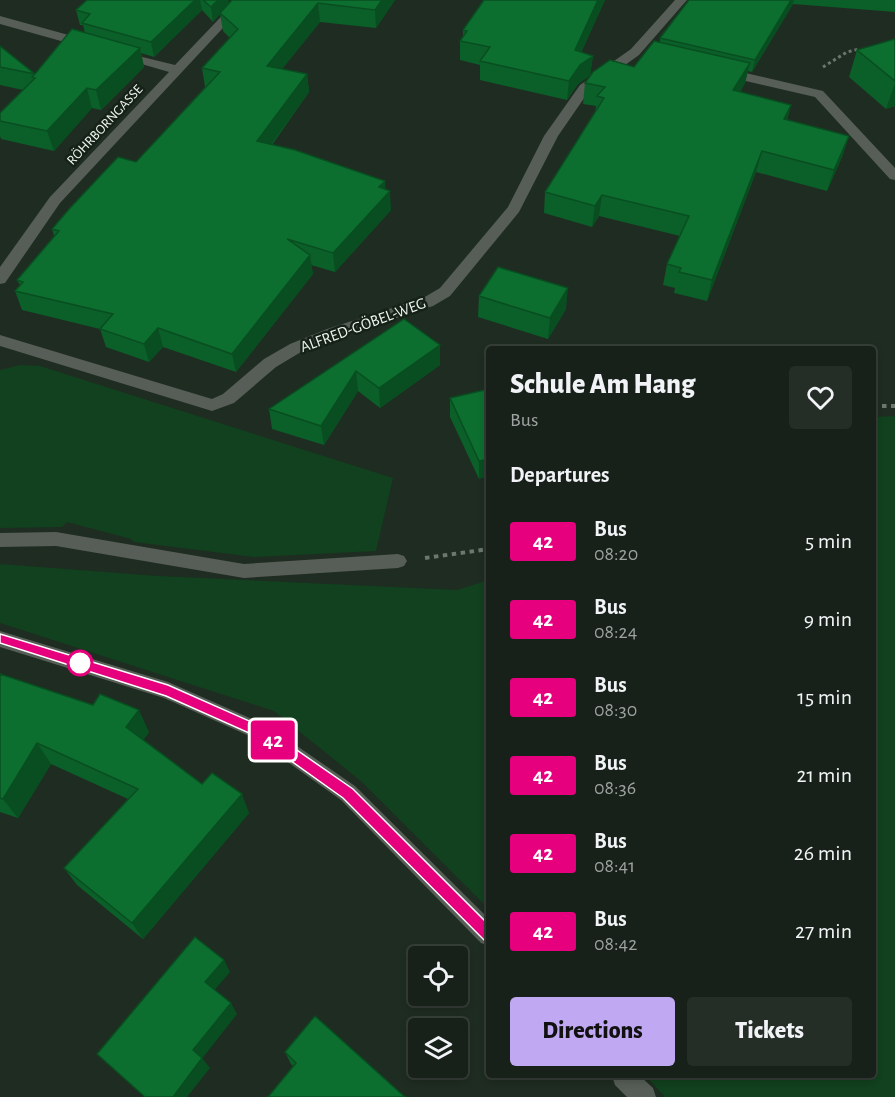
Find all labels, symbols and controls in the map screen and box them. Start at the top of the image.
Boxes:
street label: RÖHRBORNGASSE [62,80,146,168]
street label: ALFRED-GÖBEL-WEG [297,293,428,355]
button: heart [789,366,852,429]
text: Schule Am Hang [510,371,695,399]
text: Bus [510,410,538,430]
text: Departures [510,464,610,486]
text: Bus [594,518,627,540]
text: 5 min [805,530,852,552]
text: 42 [533,531,553,552]
text: 08:20 [594,544,638,564]
text: Bus [594,596,627,618]
text: 9 min [804,608,852,630]
text: 42 [533,609,553,630]
text: 08:24 [594,622,637,642]
unlabelled marker [67,650,93,676]
text: Bus [594,674,627,696]
text: 15 min [797,686,852,708]
text: 42 [533,687,553,708]
text: 08:30 [594,700,637,720]
line badge: 42 [246,720,300,760]
text: 42 [263,730,283,751]
text: Bus [594,752,627,774]
text: 21 min [797,764,852,786]
text: 42 [533,765,553,786]
text: 08:36 [594,778,636,798]
text: Bus [594,830,627,852]
text: 26 min [794,842,852,864]
text: 42 [533,843,553,864]
text: 08:41 [594,856,635,876]
text: Bus [594,908,627,930]
text: 27 min [795,920,852,942]
text: 42 [533,921,553,942]
text: 08:42 [594,934,637,954]
map controls [408,946,468,1078]
button: locate [408,946,468,1006]
button: Directions [510,997,675,1066]
button: Tickets [687,997,852,1066]
button: layers [408,1018,468,1078]

